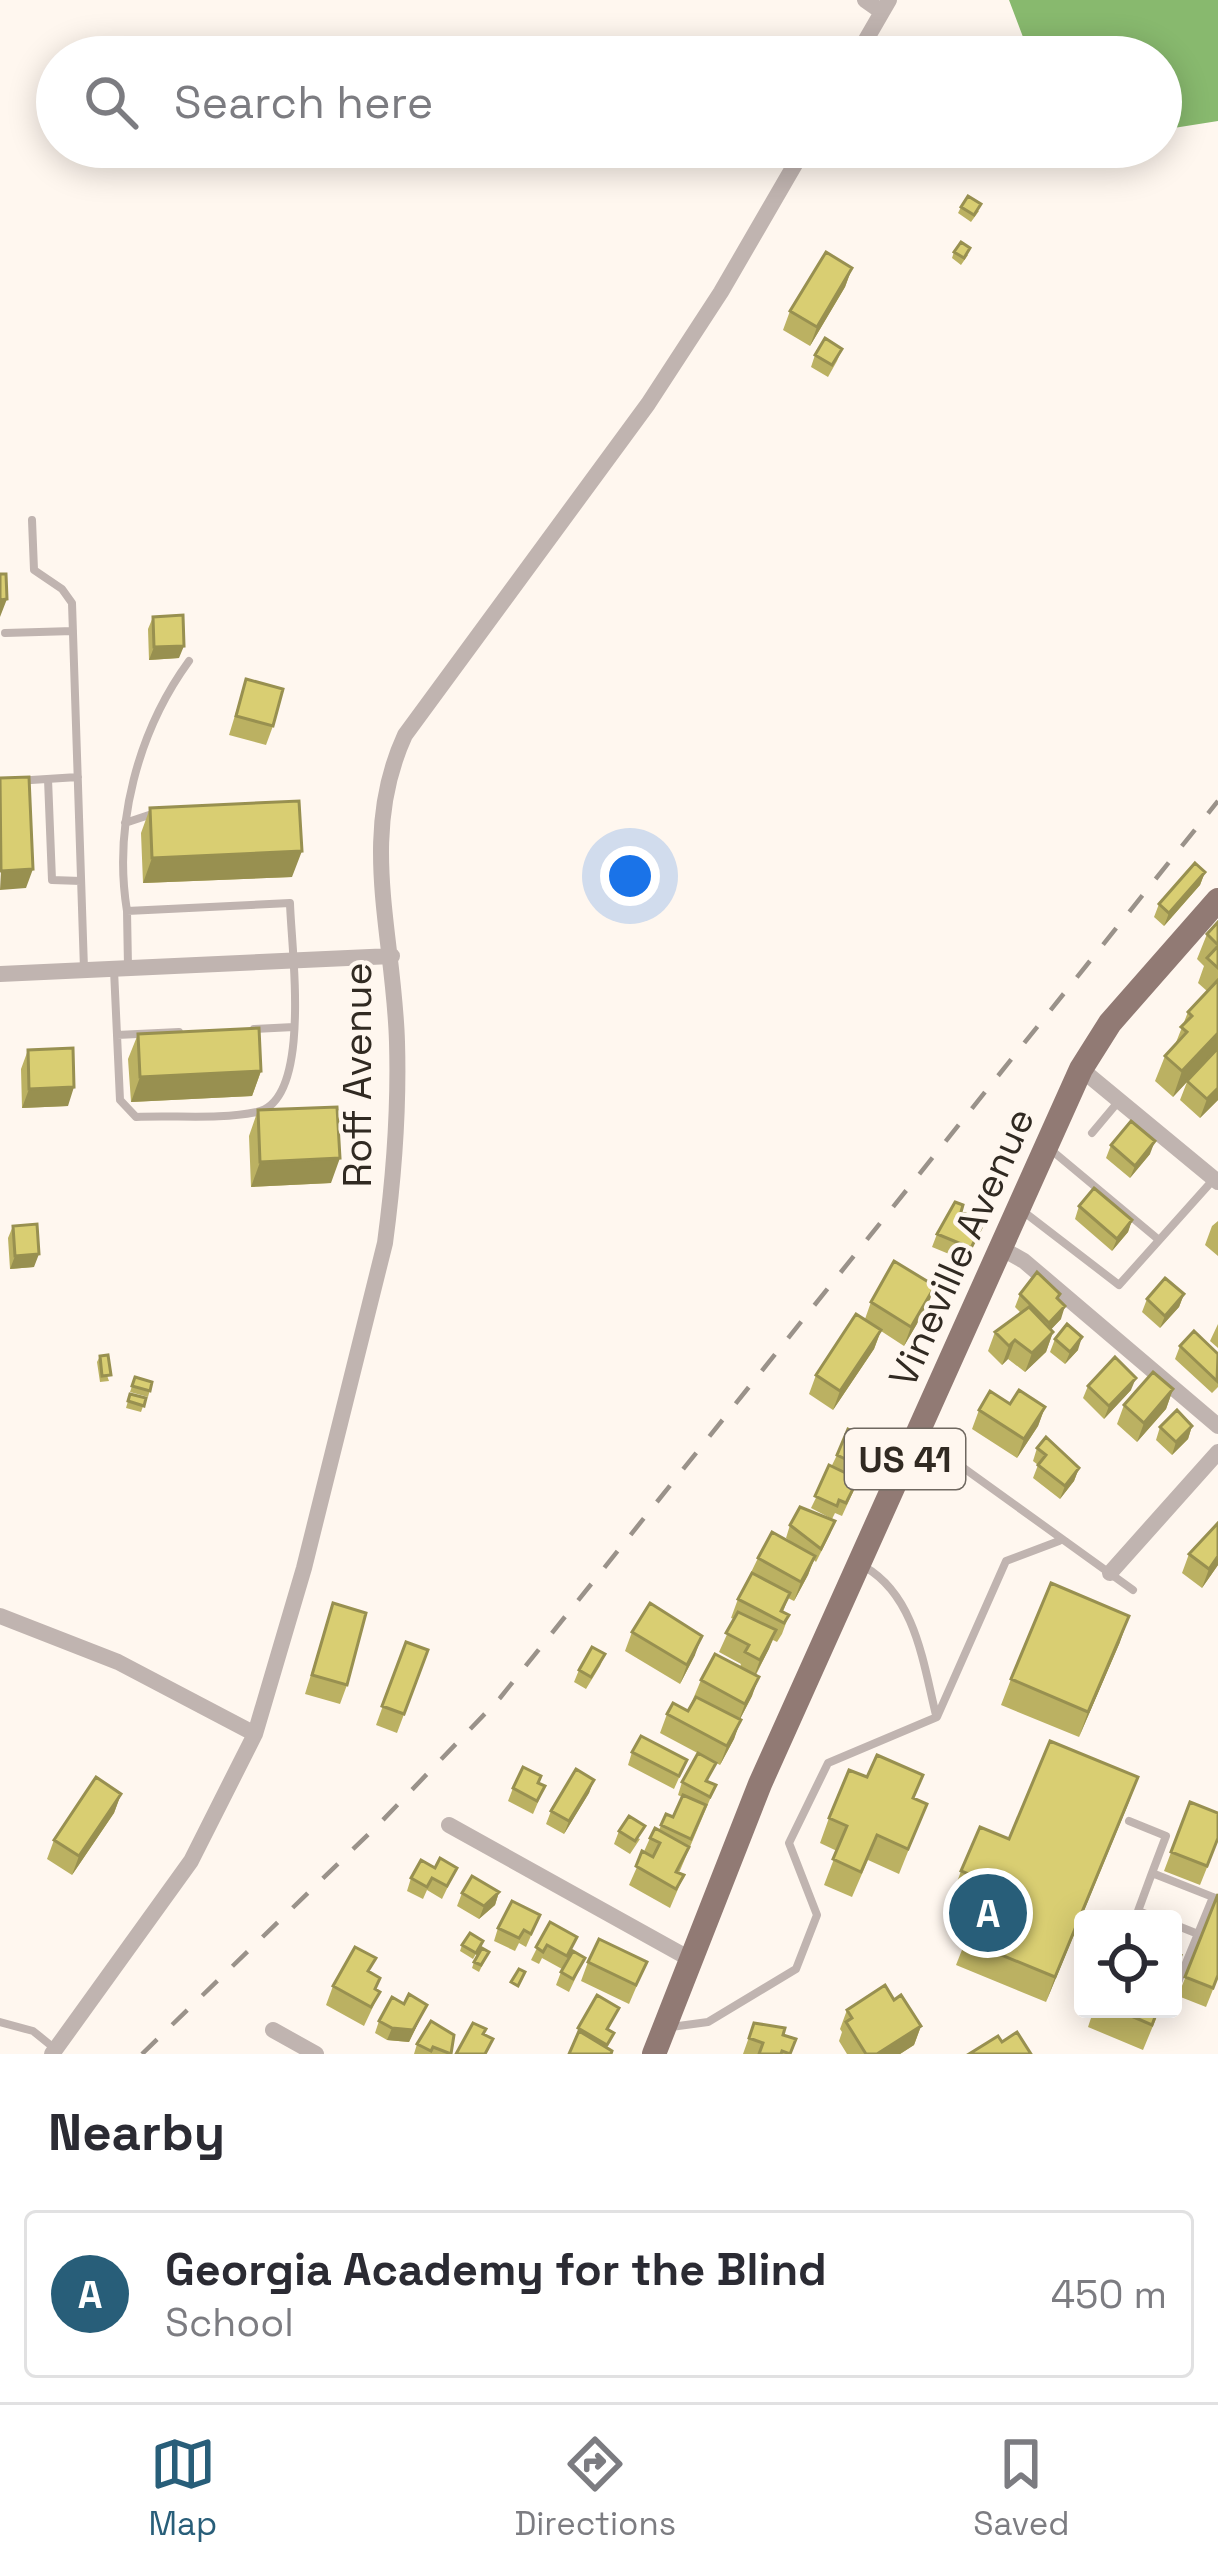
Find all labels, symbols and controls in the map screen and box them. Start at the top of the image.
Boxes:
search box [36,36,1182,168]
icon: search [78,69,144,135]
text: Search here [174,74,433,131]
your location [600,846,660,906]
street label: Roff Avenue [333,963,382,1187]
street label: Vineville Avenue [878,1100,1045,1394]
road number: US 41 [845,1429,965,1489]
pin: A [949,1868,1027,1958]
map controls [1074,1910,1182,2018]
button: locate [1074,1910,1182,2018]
text: Nearby [48,2100,225,2165]
text: Georgia Academy for the Blind [165,2241,827,2298]
text: A [78,2270,102,2319]
text: 450 m [1051,2270,1167,2319]
text: School [165,2298,294,2347]
tab: Map [149,2431,217,2545]
tab: Directions [514,2431,676,2545]
tab: Saved [973,2431,1069,2545]

